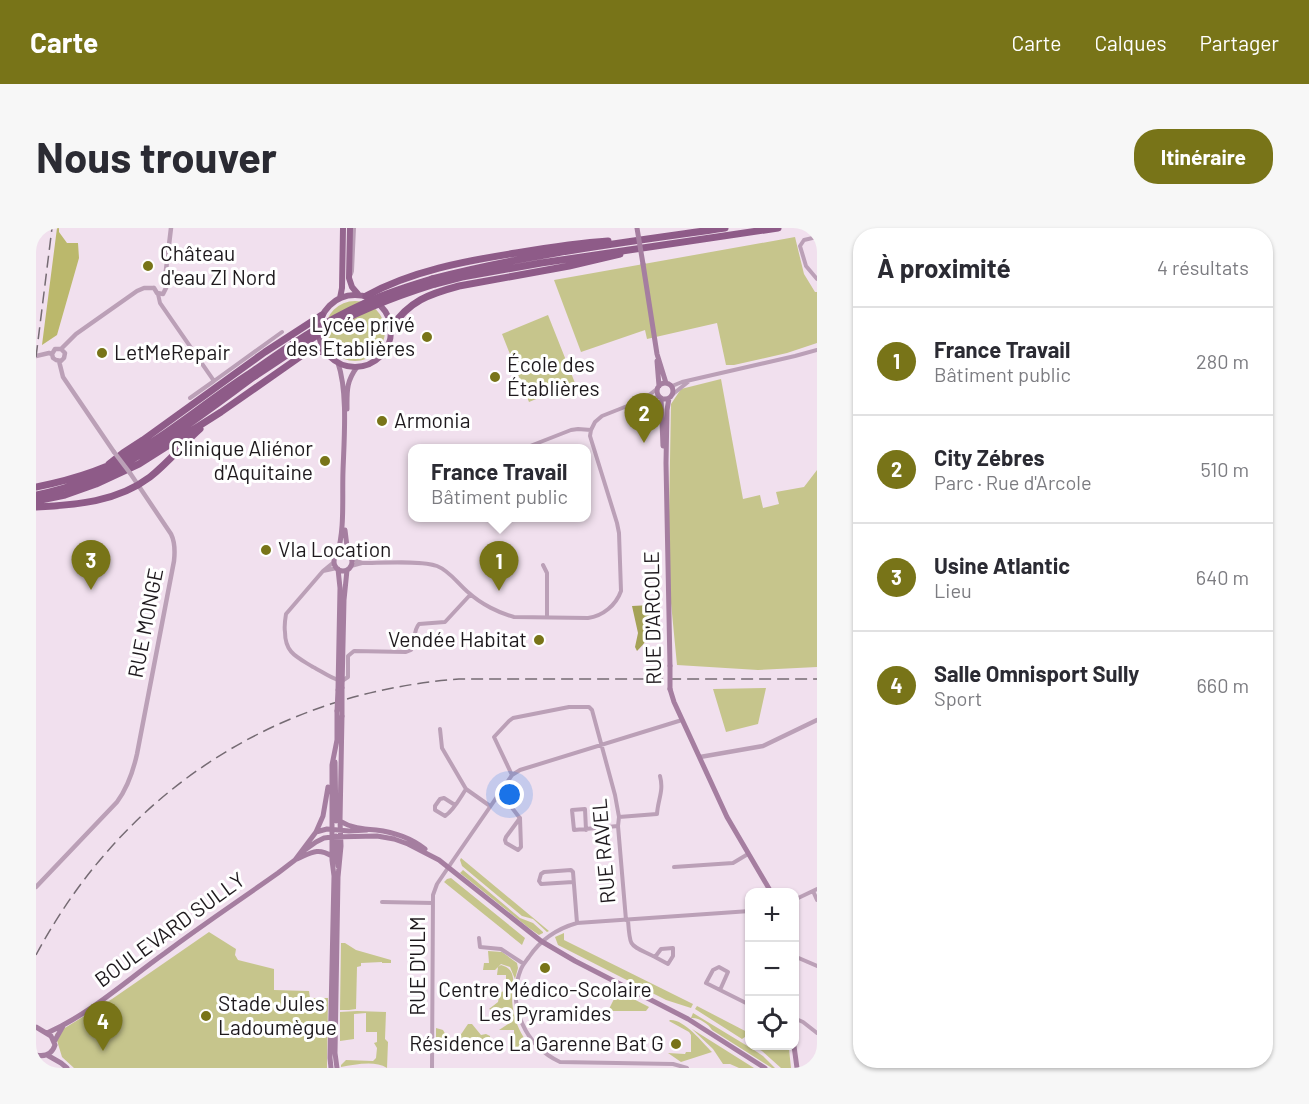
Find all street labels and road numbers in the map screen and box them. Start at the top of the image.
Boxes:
street label: RUE D'ARCOLE [638,551,665,685]
street label: RUE MONGE [122,566,167,680]
street label: RUE RAVEL [585,797,620,905]
street label: BOULEVARD SULLY [89,866,249,992]
street label: RUE D'ULM [404,916,429,1016]

